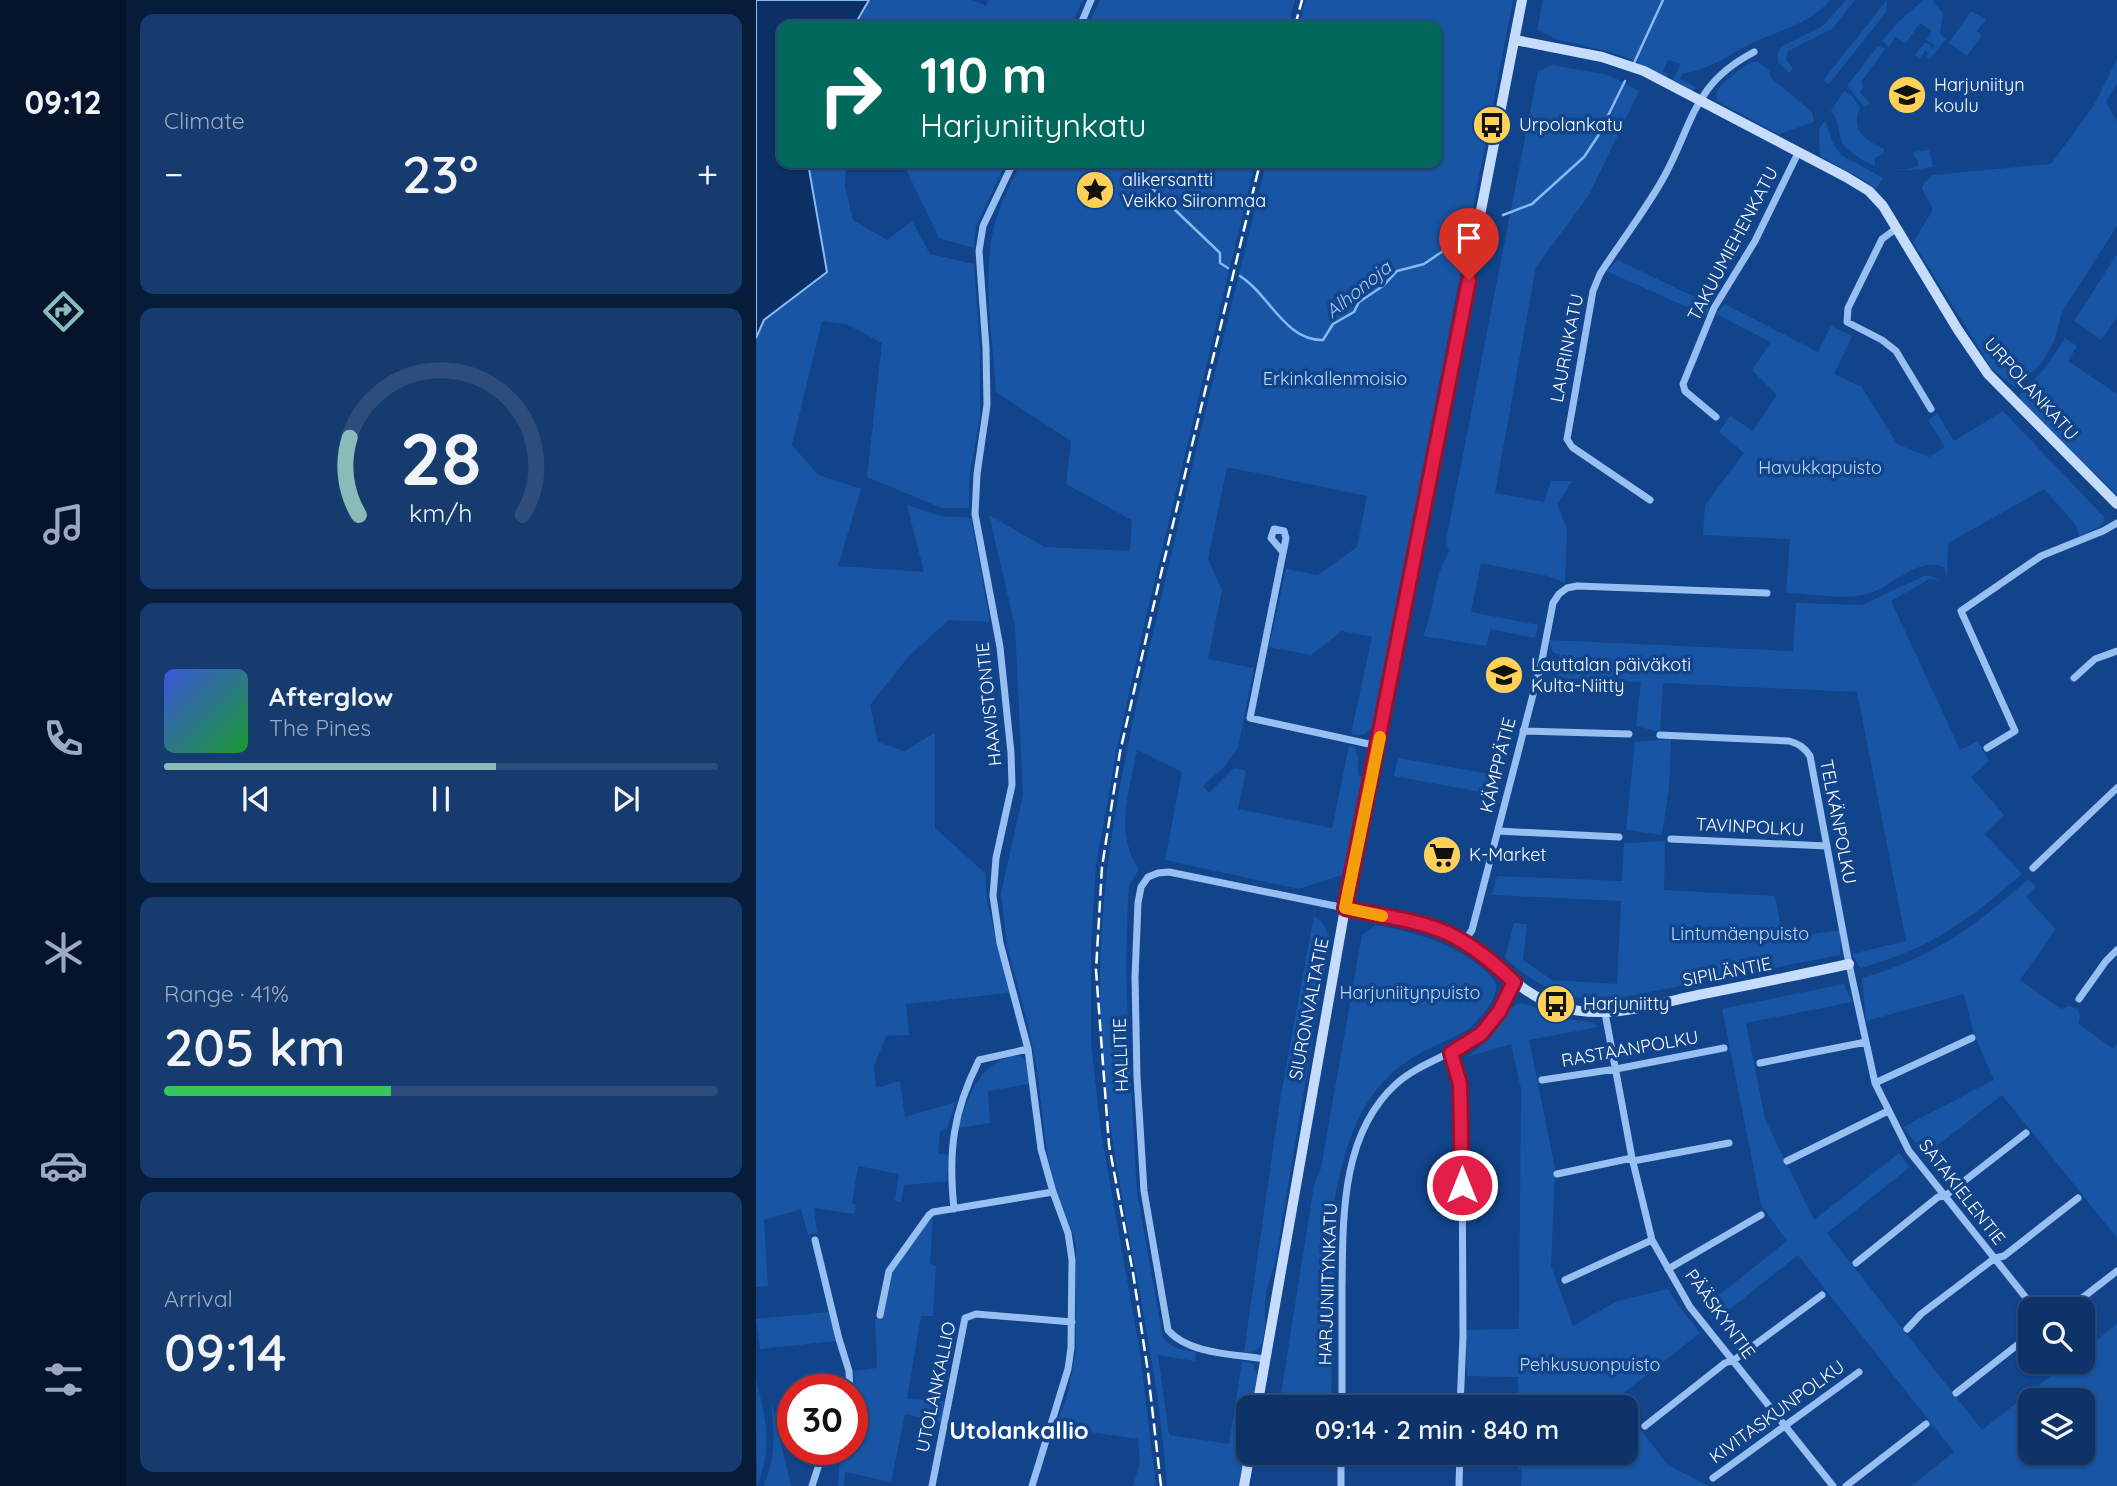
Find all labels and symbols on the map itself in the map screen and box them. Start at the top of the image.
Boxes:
place label: Harjuniityn koulu [1934,73,2025,117]
school or university icon: Harjuniityn koulu [1886,74,1928,116]
bus stop icon: Urpolankatu [1471,104,1513,146]
place label: Urpolankatu [1519,113,1623,136]
street label: TAKUUMIEHENKATU [1682,163,1783,325]
place label: alikersantti Veikko Siironmaa [1122,168,1266,212]
place icon: alikersantti Veikko Siironmaa [1074,169,1116,211]
pin [1439,208,1499,280]
water label: Alhonoja [1320,254,1397,323]
street label: LAURINKATU [1545,292,1588,404]
street label: URPOLANKATU [1979,333,2084,445]
park label: Erkinkallenmoisio [1263,367,1407,390]
park label: Havukkapuisto [1758,456,1882,479]
street label: HAAVISTONTIE [971,641,1006,767]
place label: Lauttalan päiväkoti Kulta-Niitty [1531,653,1691,697]
school or university icon: Lauttalan päiväkoti Kulta-Niitty [1483,654,1525,696]
street label: KÄMPPÄTIE [1475,715,1520,815]
street label: TELKÄNPOLKU [1815,758,1862,886]
street label: TAVINPOLKU [1695,812,1805,841]
supermarket icon: K-Market [1421,834,1463,876]
place label: K-Market [1469,843,1546,866]
park label: Lintumäenpuisto [1671,922,1809,945]
street label: SIURONVALTATIE [1283,936,1334,1082]
street label: SIPILÄNTIE [1681,952,1773,991]
park label: Harjuniitynpuisto [1340,981,1480,1004]
bus stop icon: Harjuniitty [1535,983,1577,1025]
place label: Harjuniitty [1583,992,1669,1015]
street label: HALLITIE [1108,1018,1133,1092]
street label: RASTAANPOLKU [1559,1025,1700,1072]
street label: SATAKIELENTIE [1914,1134,2011,1249]
position arrow [1425,1148,1499,1222]
street label: HARJUNIITYNKATU [1313,1202,1342,1366]
street label: PÄÄSKYNTIE [1680,1264,1761,1363]
street label: UTOLANKALLIO [910,1320,961,1454]
park label: Pehkusuonpuisto [1519,1353,1661,1376]
street label: KIVITASKUNPOLKU [1705,1355,1849,1468]
speed limit sign: 30 [777,1374,868,1465]
district label: Utolankallio [949,1415,1089,1445]

